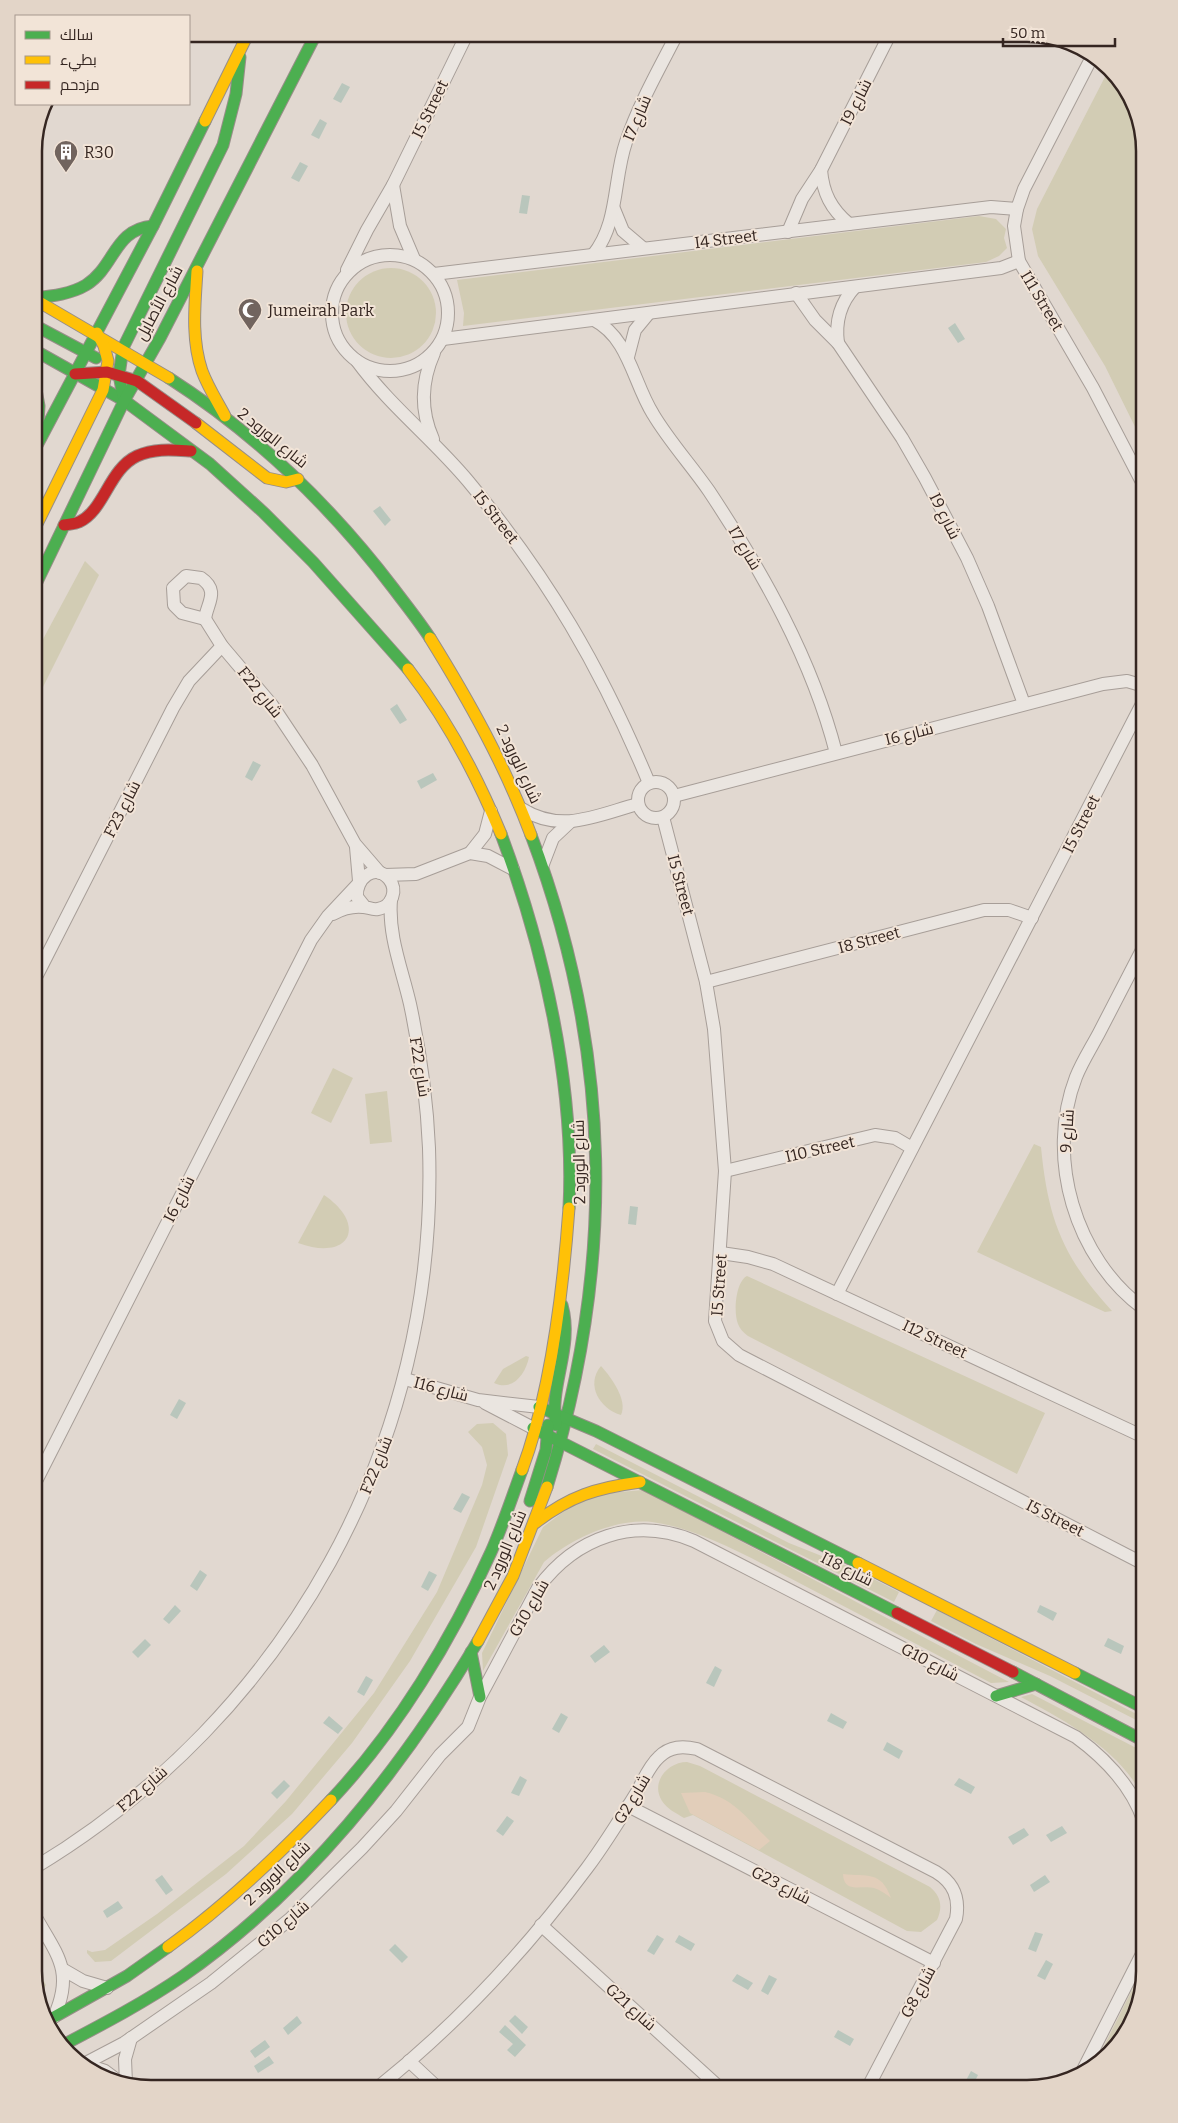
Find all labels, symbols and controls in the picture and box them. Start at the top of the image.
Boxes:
legend [15,15,190,105]
scale bar [1003,15,1116,47]
text: 50 m [1010,24,1046,42]
text: سالك [60,26,93,44]
text: بطيء [60,51,97,72]
text: مزدحم [60,76,100,95]
street label: I9 شارع [836,76,877,129]
street label: I5 Street [408,77,452,141]
street label: I7 شارع [619,92,657,145]
building icon: R30 [53,139,79,173]
place label: R30 [84,143,114,162]
street label: I4 Street [693,226,759,252]
street label: شارع الأصايل [131,262,188,345]
street label: I11 Street [1017,267,1068,335]
mosque icon: Jumeirah Park [237,297,263,331]
place label: Jumeirah Park [267,301,374,320]
street label: شارع الورود 2 [233,404,312,474]
street label: I5 Street [469,487,523,548]
street label: I9 شارع [924,490,965,543]
street label: I7 شارع [723,523,765,574]
street label: F22 شارع [232,662,286,723]
street label: I6 شارع [883,719,936,751]
street label: شارع الورود 2 [491,722,546,807]
street label: F23 شارع [100,777,146,841]
street label: I5 Street [1058,792,1104,856]
street label: I5 Street [664,852,698,918]
street label: I8 Street [836,923,902,957]
street label: F22 شارع [404,1036,434,1099]
street label: شارع 9 [1056,1109,1080,1154]
street label: شارع الورود 2 [569,1119,591,1205]
street label: I10 Street [783,1132,857,1166]
street label: I6 شارع [159,1173,200,1226]
street label: I5 Street [707,1253,731,1317]
street label: I12 Street [900,1316,971,1362]
street label: I16 شارع [411,1373,470,1407]
street label: F22 شارع [356,1433,398,1497]
street label: I5 Street [1023,1495,1087,1541]
street label: شارع الورود 2 [480,1507,532,1593]
street label: I18 شارع [817,1548,876,1592]
street label: G10 شارع [505,1576,555,1641]
street label: G10 شارع [897,1639,962,1687]
street label: F22 شارع [113,1762,172,1818]
street label: G2 شارع [610,1771,656,1828]
street label: شارع الورود 2 [240,1837,315,1911]
street label: G23 شارع [747,1862,814,1910]
street label: G10 شارع [253,1896,314,1953]
street label: G8 شارع [897,1963,941,2022]
street label: G21 شارع [601,1979,660,2036]

